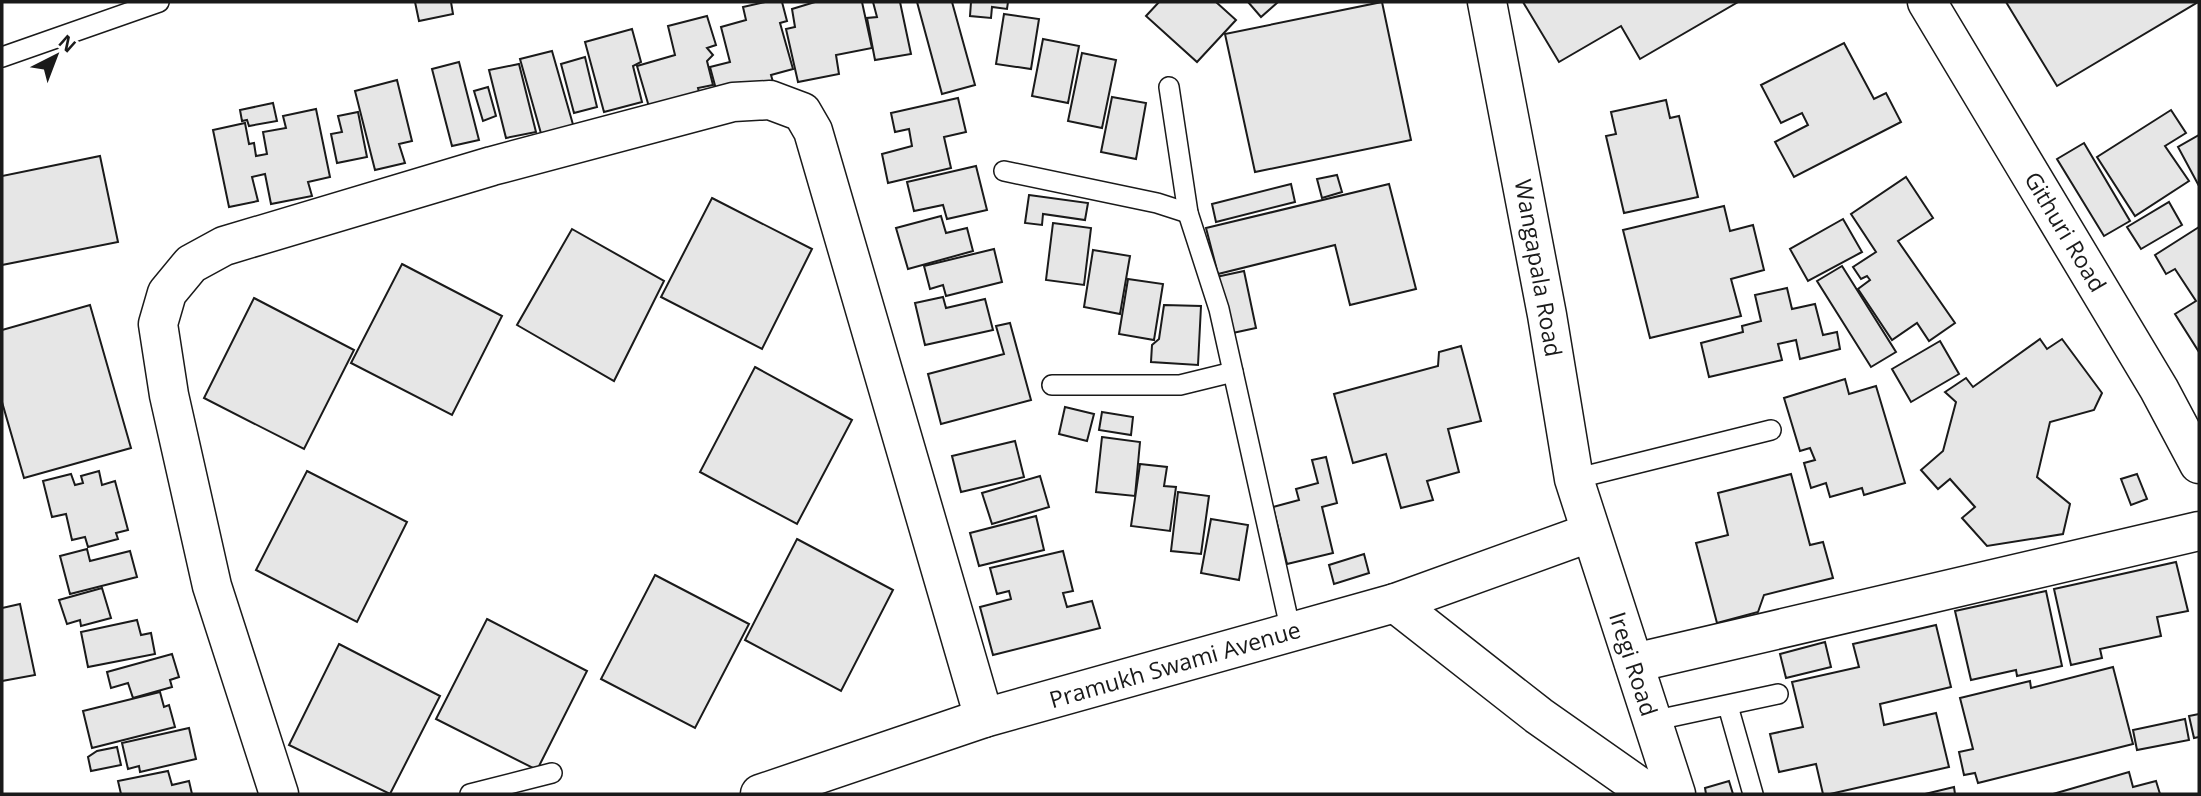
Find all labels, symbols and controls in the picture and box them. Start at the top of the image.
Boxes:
north arrow [21,21,91,91]
text: N [53,29,82,58]
street label: Githuri Road [2017,165,2114,298]
street label: Wangapala Road [1508,177,1570,359]
street label: Iregi Road [1602,607,1666,720]
street label: Pramukh Swami Avenue [1045,613,1304,715]

